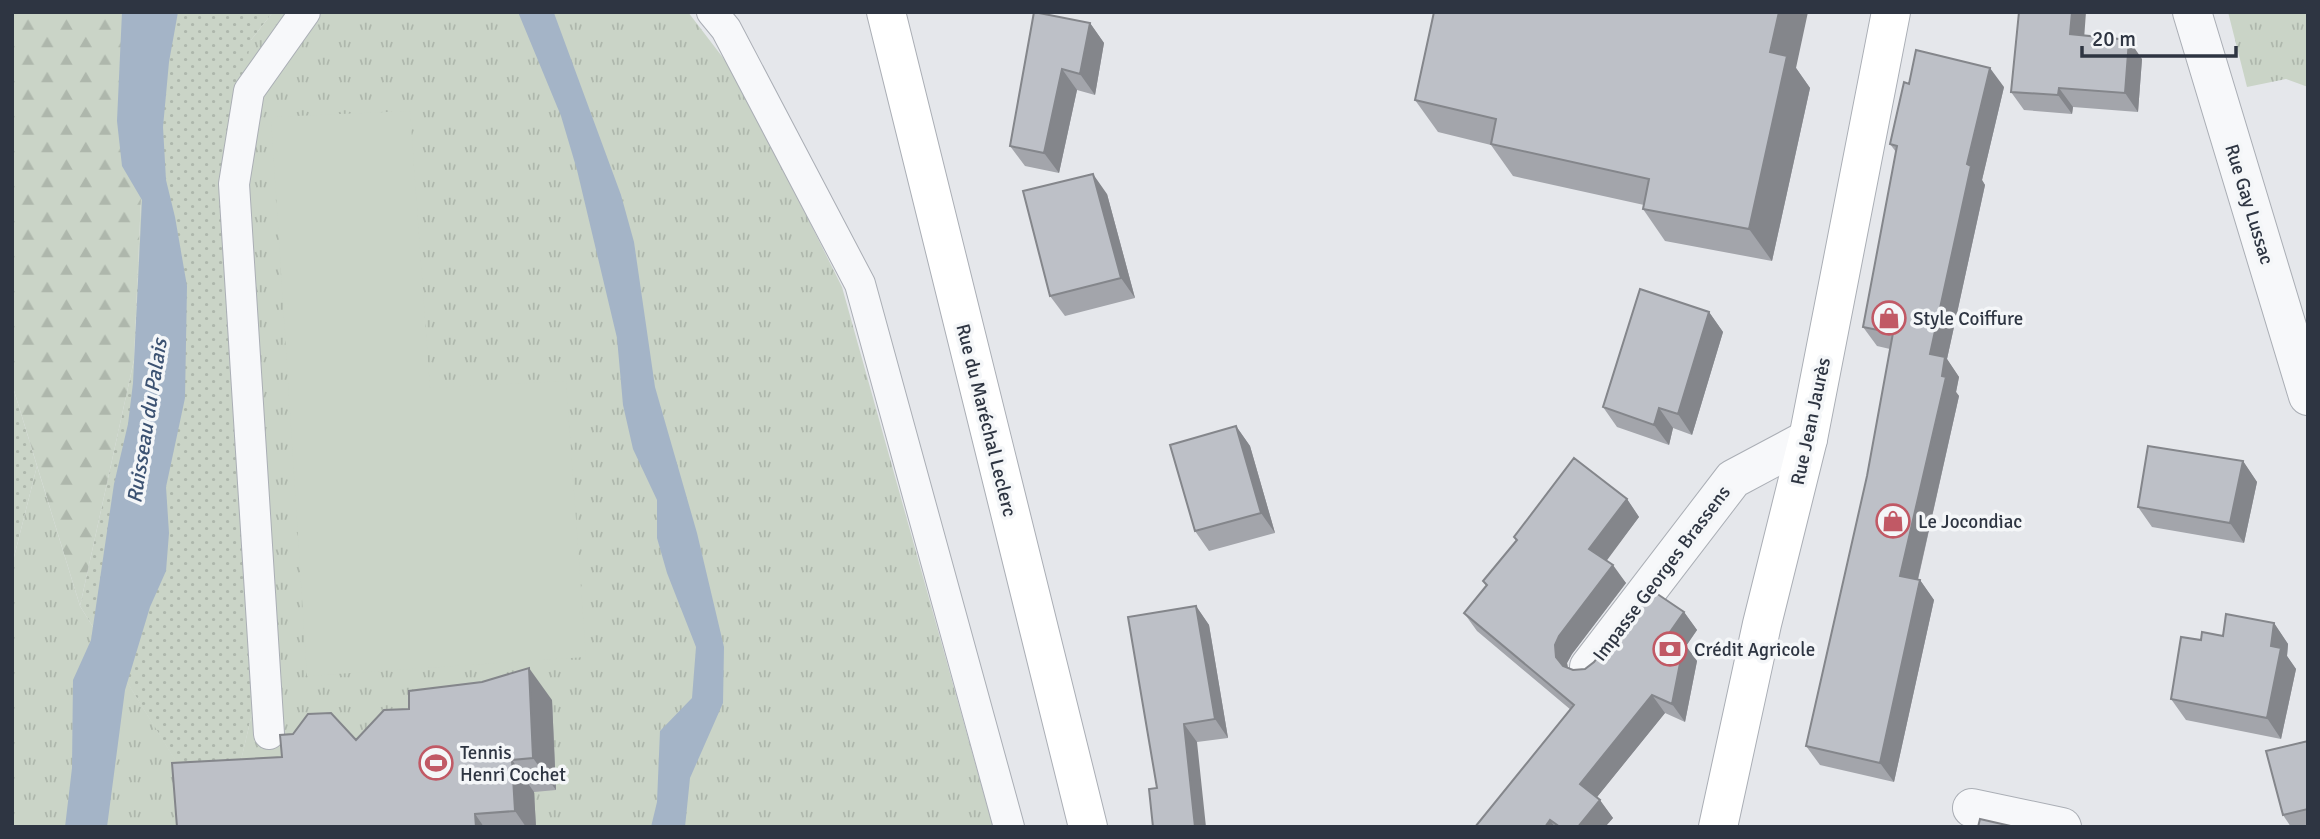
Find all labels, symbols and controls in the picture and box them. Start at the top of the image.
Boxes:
scale bar [2082,14,2236,58]
text: 20 m [2092,26,2136,52]
street label: Rue Gay Lussac [2219,141,2279,267]
shop icon: Style Coiffure [1870,299,1908,337]
place label: Style Coiffure [1913,307,2023,331]
street label: Rue du Maréchal Leclerc [950,321,1022,519]
water label: Ruisseau du Palais [121,335,173,505]
street label: Rue Jean Jaurès [1786,355,1836,487]
street label: Impasse Georges Brassens [1588,481,1736,666]
shop icon: Le Jocondiac [1874,502,1912,540]
place label: Le Jocondiac [1918,510,2022,534]
bank icon: Crédit Agricole [1651,630,1689,668]
place label: Crédit Agricole [1694,638,1815,662]
place label: Tennis Henri Cochet [460,741,566,787]
sports icon: Tennis Henri Cochet [417,744,455,782]

